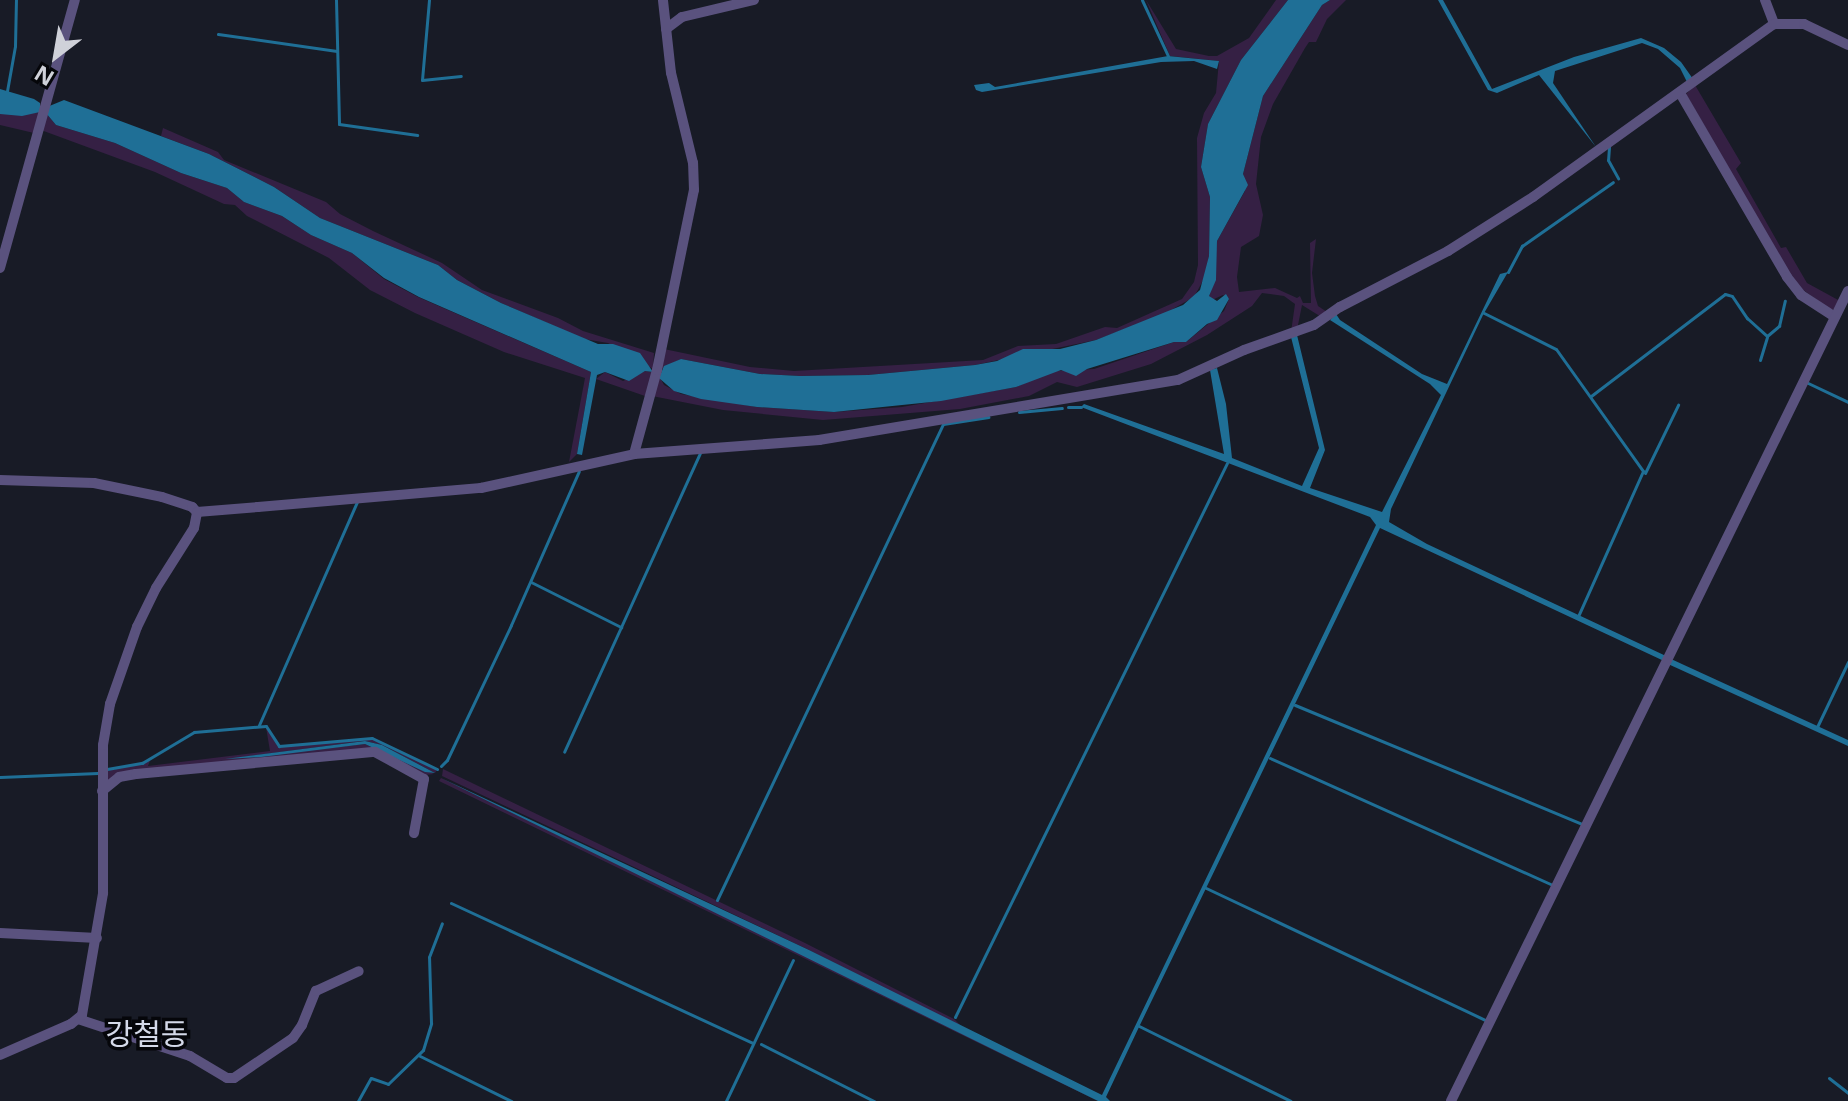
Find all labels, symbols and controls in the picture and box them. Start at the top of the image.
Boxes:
north arrow [16,16,96,96]
text: N [28,59,59,94]
district label: 강철동 [106,1016,188,1052]

